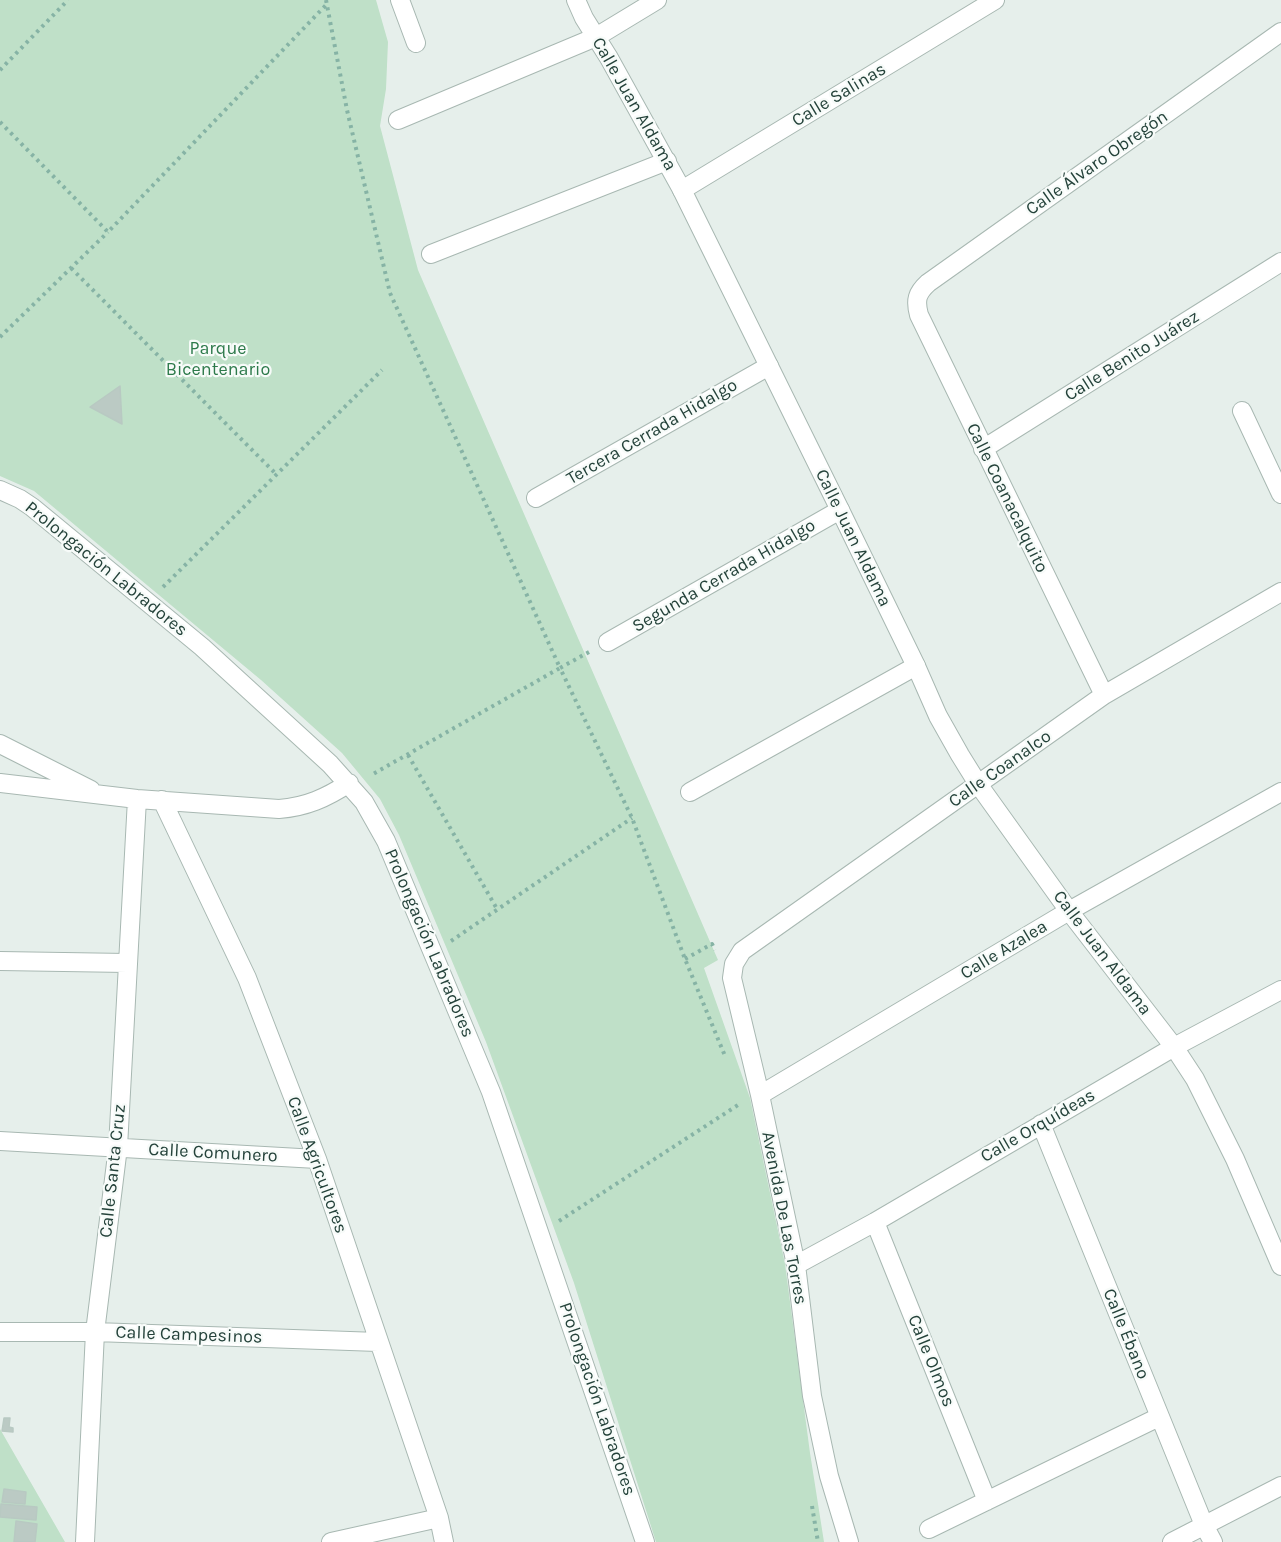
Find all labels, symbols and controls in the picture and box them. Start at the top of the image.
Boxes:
street label: Calle Juan Aldama [587,33,681,175]
street label: Calle Salinas [788,58,890,132]
street label: Calle Álvaro Obregón [1022,106,1172,220]
street label: Calle Benito Juárez [1061,306,1203,406]
park label: Parque Bicentenario [166,338,270,380]
street label: Tercera Cerrada Hidalgo [563,374,741,490]
street label: Calle Coanacalquito [961,420,1053,576]
street label: Calle Juan Aldama [810,466,896,610]
street label: Prolongación Labradores [20,497,192,641]
street label: Segunda Cerrada Hidalgo [629,515,819,637]
street label: Calle Coanalco [945,726,1055,812]
street label: Prolongación Labradores [379,845,479,1041]
street label: Calle Juan Aldama [1048,886,1156,1020]
street label: Calle Azalea [957,916,1051,984]
street label: Calle Orquídeas [977,1084,1099,1168]
street label: Calle Agricultores [282,1094,352,1236]
street label: Calle Santa Cruz [95,1103,131,1239]
street label: Avenida De Las Torres [757,1130,811,1306]
street label: Calle Comunero [148,1139,278,1167]
street label: Calle Ébano [1098,1285,1154,1383]
street label: Prolongación Labradores [554,1300,640,1498]
street label: Calle Olmos [903,1312,959,1410]
street label: Calle Campesinos [115,1322,263,1348]

